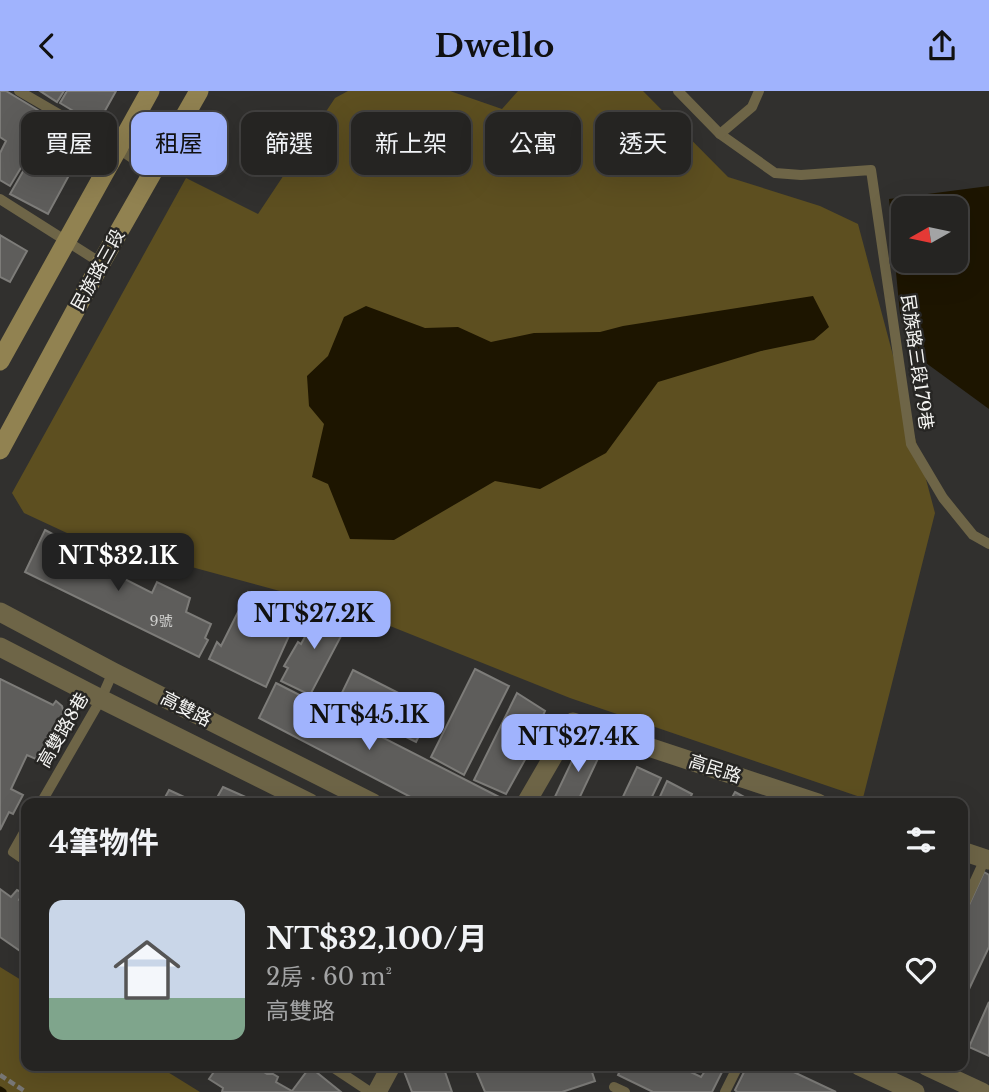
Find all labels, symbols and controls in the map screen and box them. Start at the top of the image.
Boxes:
text: Dwello [435,26,554,66]
icon: back [28,27,66,65]
icon: share [923,27,961,65]
chip: 買屋 [21,112,117,175]
chip: 租屋 [131,112,227,175]
chip: 篩選 [241,112,337,175]
chip: 新上架 [351,112,471,175]
chip: 公寓 [485,112,581,175]
chip: 透天 [595,112,691,175]
north arrow [891,196,968,273]
map controls [891,196,968,273]
street label: 民族路三段 [67,225,129,315]
street label: 民族路三段179巷 [897,293,937,431]
pin: NT$32.1K [46,533,190,593]
text: NT$32.1K [58,542,178,570]
pin: NT$27.2K [242,591,386,651]
text: NT$27.2K [254,600,374,628]
house number: 9號 [149,612,173,630]
street label: 高雙路 [157,687,215,731]
street label: 高雙路8巷 [33,689,93,771]
pin: NT$45.1K [297,693,441,752]
text: NT$45.1K [309,701,429,729]
pin: NT$27.4K [506,715,650,774]
text: NT$27.4K [517,723,639,751]
street label: 高民路 [686,750,744,788]
icon: filters [902,821,940,859]
text: 4筆物件 [49,824,159,861]
text: NT$32,100/月 [266,920,488,957]
icon: home [105,928,189,1012]
icon: heart [902,951,940,989]
text: 2房 · 60 m² [266,963,392,991]
text: 高雙路 [266,997,335,1025]

